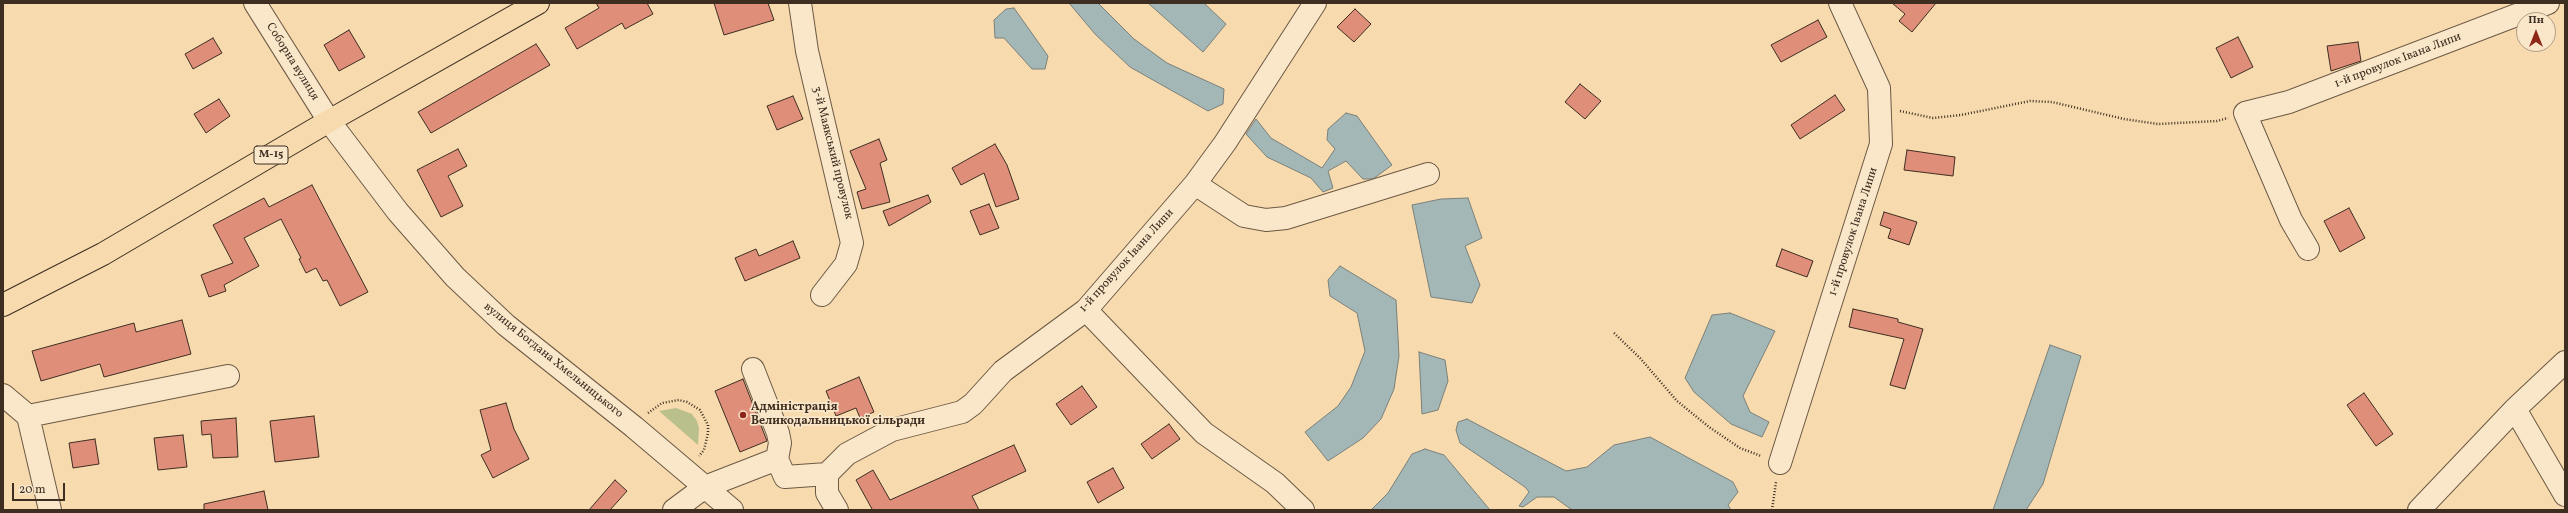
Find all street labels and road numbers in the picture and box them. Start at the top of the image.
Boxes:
street label: Соборна вулиця [262,21,322,103]
street label: 1-й провулок Івана Липи [2333,30,2463,92]
street label: 3-й Маякський провулок [809,85,855,221]
road number: М-15 [254,146,288,164]
street label: 1-й провулок Івана Липи [1826,166,1882,298]
street label: 1-й провулок Івана Липи [1077,206,1177,316]
street label: вулиця Богдана Хмельницького [480,300,626,422]

